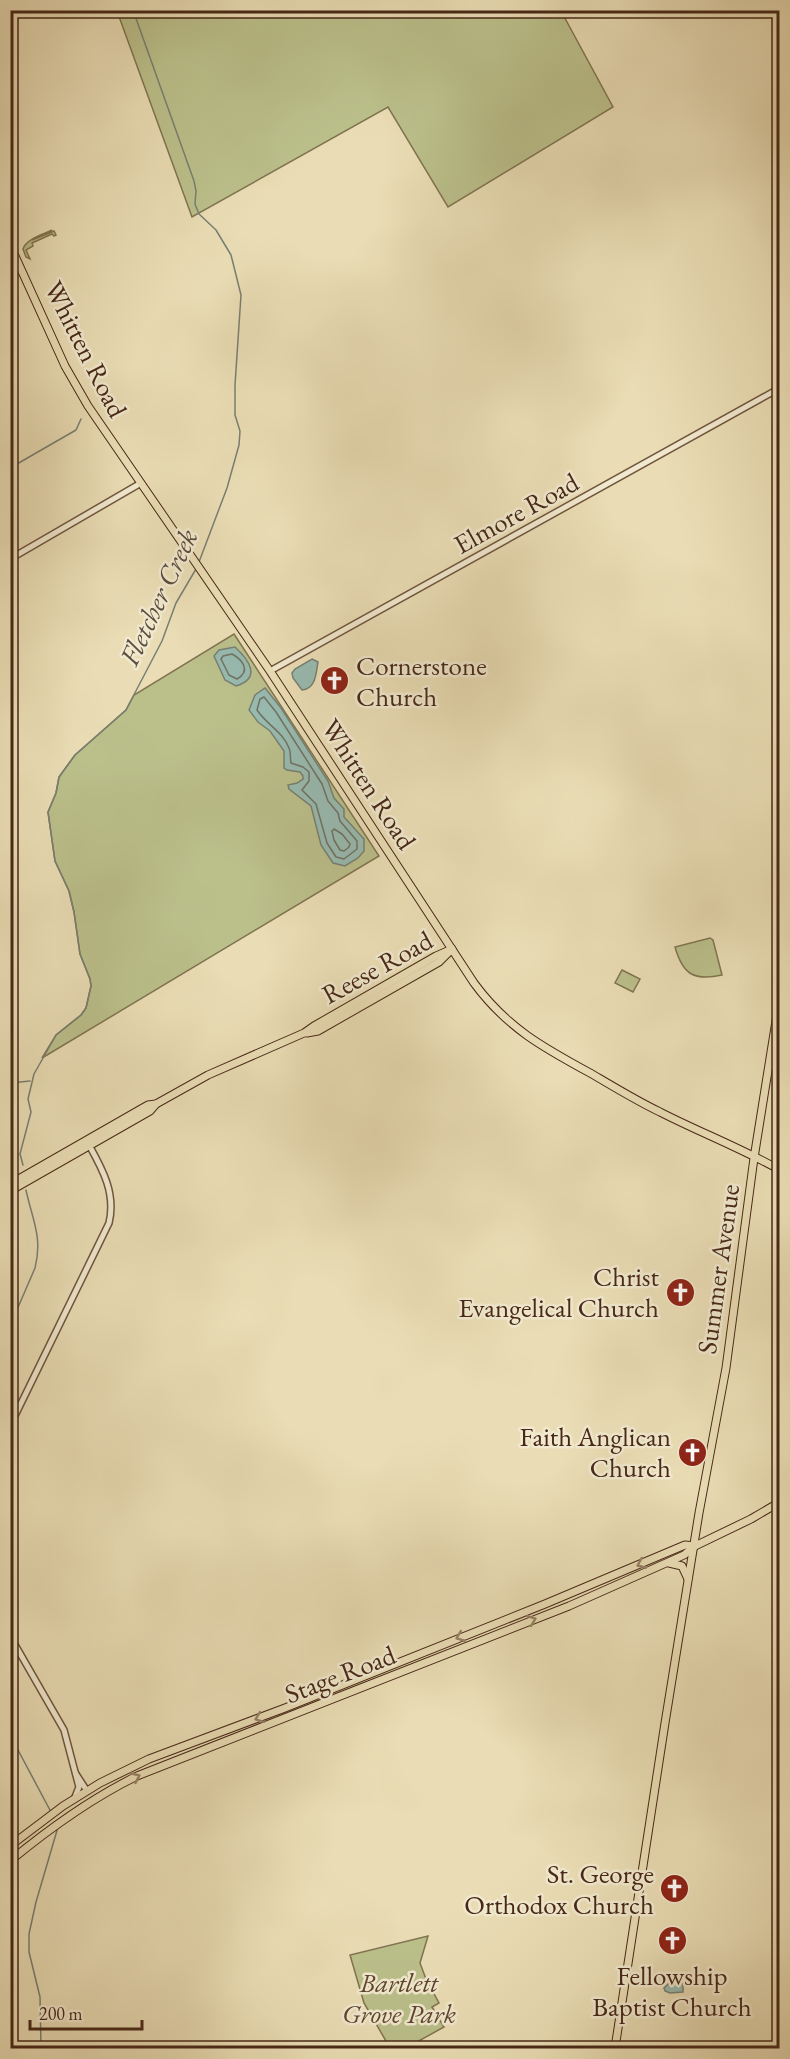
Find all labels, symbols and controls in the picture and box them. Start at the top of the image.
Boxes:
street label: Whitten Road [37,275,136,424]
street label: Elmore Road [447,464,585,562]
water label: Fletcher Creek [110,523,205,672]
place label: Cornerstone Church [356,648,487,714]
church icon: Cornerstone Church [319,665,351,697]
street label: Whitten Road [314,712,424,856]
street label: Reese Road [316,922,439,1012]
street label: Summer Avenue [689,1182,747,1356]
place label: Christ Evangelical Church [458,1259,660,1325]
church icon: Christ Evangelical Church [664,1276,696,1308]
place label: Faith Anglican Church [519,1419,671,1485]
church icon: Faith Anglican Church [676,1436,708,1468]
one-way arrow [636,1557,647,1569]
one-way arrow [526,1615,537,1627]
one-way arrow [455,1630,466,1642]
street label: Stage Road [280,1637,401,1711]
one-way arrow [254,1710,265,1723]
one-way arrow [129,1773,140,1785]
place label: St. George Orthodox Church [464,1856,654,1922]
church icon: St. George Orthodox Church [659,1873,691,1905]
church icon: Fellowship Baptist Church [656,1924,688,1956]
place label: Fellowship Baptist Church [592,1958,752,2024]
park label: Bartlett Grove Park [342,1965,456,2031]
scale bar [30,1993,142,2031]
text: 200 m [39,2002,83,2025]

